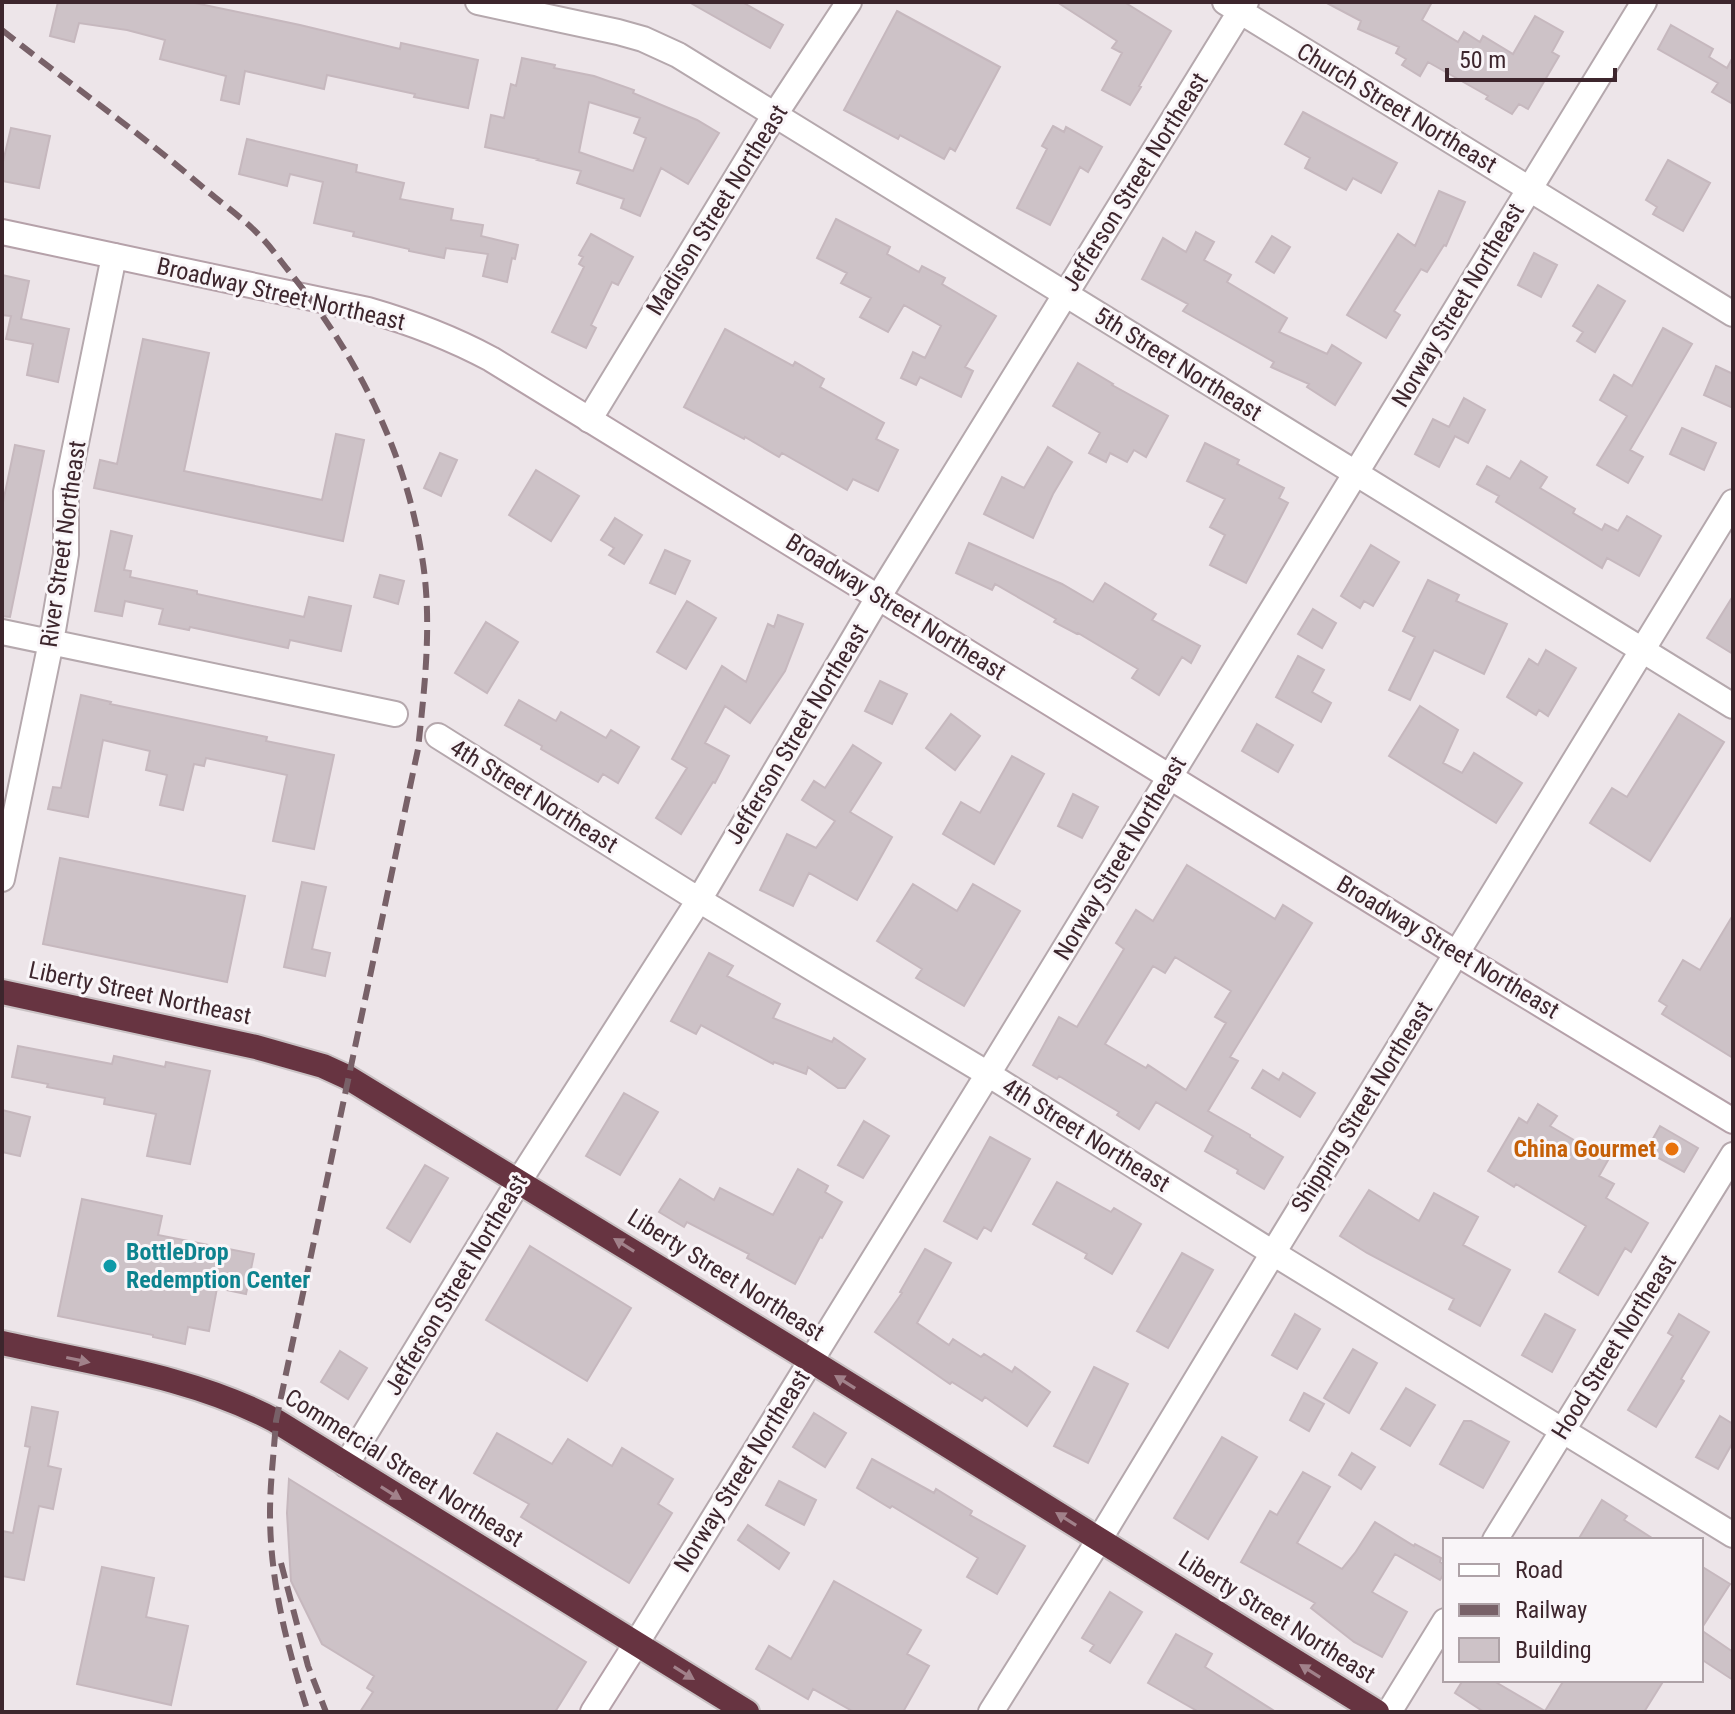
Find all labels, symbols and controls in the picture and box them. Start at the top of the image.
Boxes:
scale bar [1447,32,1615,82]
street label: Church Street Northeast [1292,37,1502,179]
text: 50 m [1459,46,1506,74]
street label: Jefferson Street Northeast [1056,68,1214,296]
street label: Madison Street Northeast [641,99,793,321]
street label: Norway Street Northeast [1386,198,1530,412]
street label: Broadway Street Northeast [154,252,408,336]
street label: 5th Street Northeast [1089,301,1267,427]
street label: River Street Northeast [35,439,91,649]
street label: Broadway Street Northeast [781,528,1011,686]
street label: Jefferson Street Northeast [720,619,874,849]
street label: 4th Street Northeast [445,733,623,859]
street label: Norway Street Northeast [1048,751,1192,965]
street label: Broadway Street Northeast [1332,870,1564,1024]
street label: Liberty Street Northeast [26,956,254,1030]
street label: Shipping Street Northeast [1286,996,1438,1218]
street label: 4th Street Northeast [997,1072,1175,1198]
place label: China Gourmet [1513,1135,1656,1163]
marker: China Gourmet [1663,1140,1681,1158]
street label: Jefferson Street Northeast [379,1170,533,1400]
street label: Liberty Street Northeast [623,1203,829,1347]
place label: BottleDrop Redemption Center [126,1238,310,1294]
one-way arrow [613,1238,635,1252]
street label: Hood Street Northeast [1546,1250,1682,1444]
marker: BottleDrop Redemption Center [101,1257,119,1275]
one-way arrow [66,1354,91,1367]
street label: Norway Street Northeast [668,1365,816,1577]
one-way arrow [834,1375,856,1389]
street label: Commercial Street Northeast [280,1383,528,1553]
one-way arrow [380,1486,402,1500]
one-way arrow [1055,1512,1077,1526]
legend [1443,1538,1703,1682]
street label: Liberty Street Northeast [1174,1545,1380,1689]
text: Road [1515,1556,1563,1584]
text: Railway [1515,1596,1587,1624]
text: Building [1515,1636,1592,1664]
one-way arrow [1300,1663,1321,1678]
one-way arrow [673,1666,695,1680]

